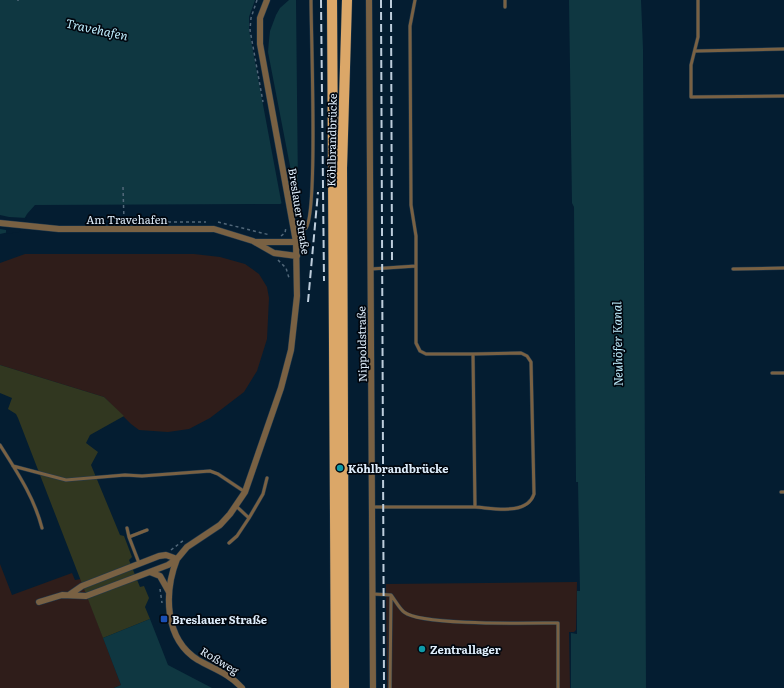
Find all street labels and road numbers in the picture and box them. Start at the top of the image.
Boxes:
street label: Köhlbrandbrücke [322,93,340,187]
street label: Breslauer Straße [285,167,315,256]
street label: Am Travehafen [86,211,168,227]
street label: Nippoldstraße [352,306,370,382]
street label: Roßweg [198,642,243,678]

